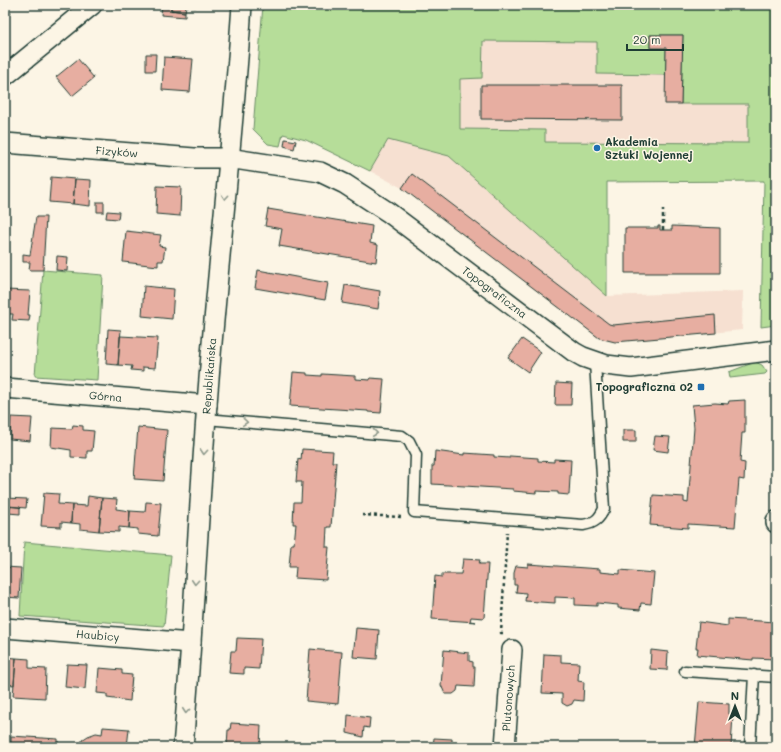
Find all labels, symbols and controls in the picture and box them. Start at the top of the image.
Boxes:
scale bar [627,26,683,52]
text: 20 m [633,31,661,47]
place label: Akademia Sztuki Wojennej [605,134,693,162]
street label: Fizyków [95,142,138,161]
marker: Akademia Sztuki Wojennej [592,143,602,153]
one-way arrow [220,194,229,200]
street label: Topograficzna [459,262,531,321]
street label: Republikańska [198,337,219,415]
place label: Topograficzna 02 [596,379,693,394]
marker: Topograficzna 02 [696,382,706,392]
street label: Górna [89,387,123,405]
one-way arrow [242,418,248,427]
one-way arrow [372,428,378,437]
one-way arrow [200,449,209,455]
one-way arrow [191,579,200,585]
street label: Haubicy [76,626,120,644]
street label: Plutonowych [498,664,518,732]
north arrow [715,686,755,726]
text: N [731,688,739,703]
one-way arrow [182,708,191,714]

